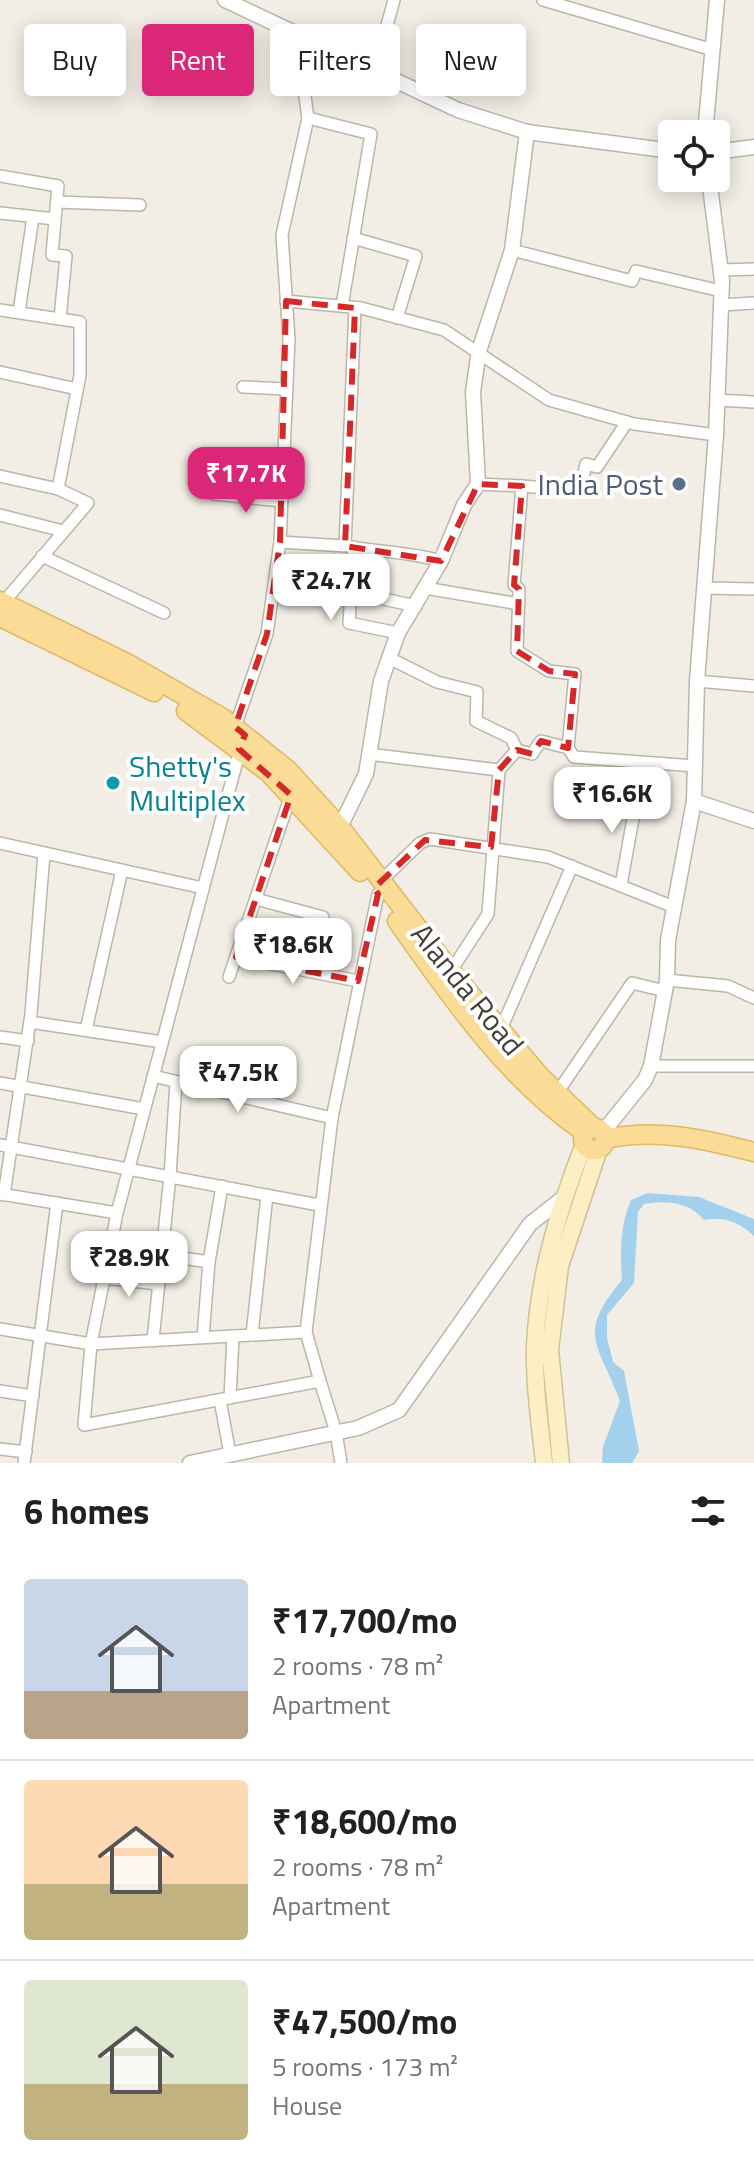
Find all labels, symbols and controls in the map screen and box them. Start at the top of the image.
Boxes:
chip: Buy [24,24,126,96]
chip: Rent [142,24,254,96]
chip: Filters [270,24,400,96]
chip: New [416,24,526,96]
map controls [658,120,730,192]
button: locate [658,120,730,192]
pin: ₹17.7K [181,447,311,515]
text: ₹17.7K [206,453,286,492]
place label: India Post [537,461,663,507]
marker: India Post [670,475,688,493]
pin: ₹24.7K [266,554,396,622]
text: ₹24.7K [291,560,371,599]
place label: Shetty's Multiplex [129,743,246,823]
pin: ₹16.6K [547,767,677,835]
text: ₹16.6K [572,773,652,812]
marker: Shetty's Multiplex [104,774,122,792]
street label: Alanda Road [400,913,536,1065]
pin: ₹18.6K [228,918,358,986]
text: ₹18.6K [253,924,333,963]
pin: ₹47.5K [173,1046,303,1114]
text: ₹47.5K [198,1052,278,1091]
pin: ₹28.9K [64,1231,194,1299]
text: ₹28.9K [89,1237,169,1276]
text: 6 homes [24,1485,149,1537]
icon: filters [686,1489,730,1533]
text: ₹17,700/mo [272,1594,457,1646]
icon: home [88,1611,184,1707]
text: 2 rooms · 78 m² [272,1646,443,1685]
text: Apartment [272,1685,390,1724]
text: ₹18,600/mo [272,1795,457,1847]
icon: home [88,1812,184,1908]
text: 2 rooms · 78 m² [272,1847,443,1886]
text: Apartment [272,1886,390,1925]
text: ₹47,500/mo [272,1995,457,2047]
icon: home [88,2012,184,2108]
text: 5 rooms · 173 m² [272,2047,458,2086]
text: House [272,2086,342,2125]

